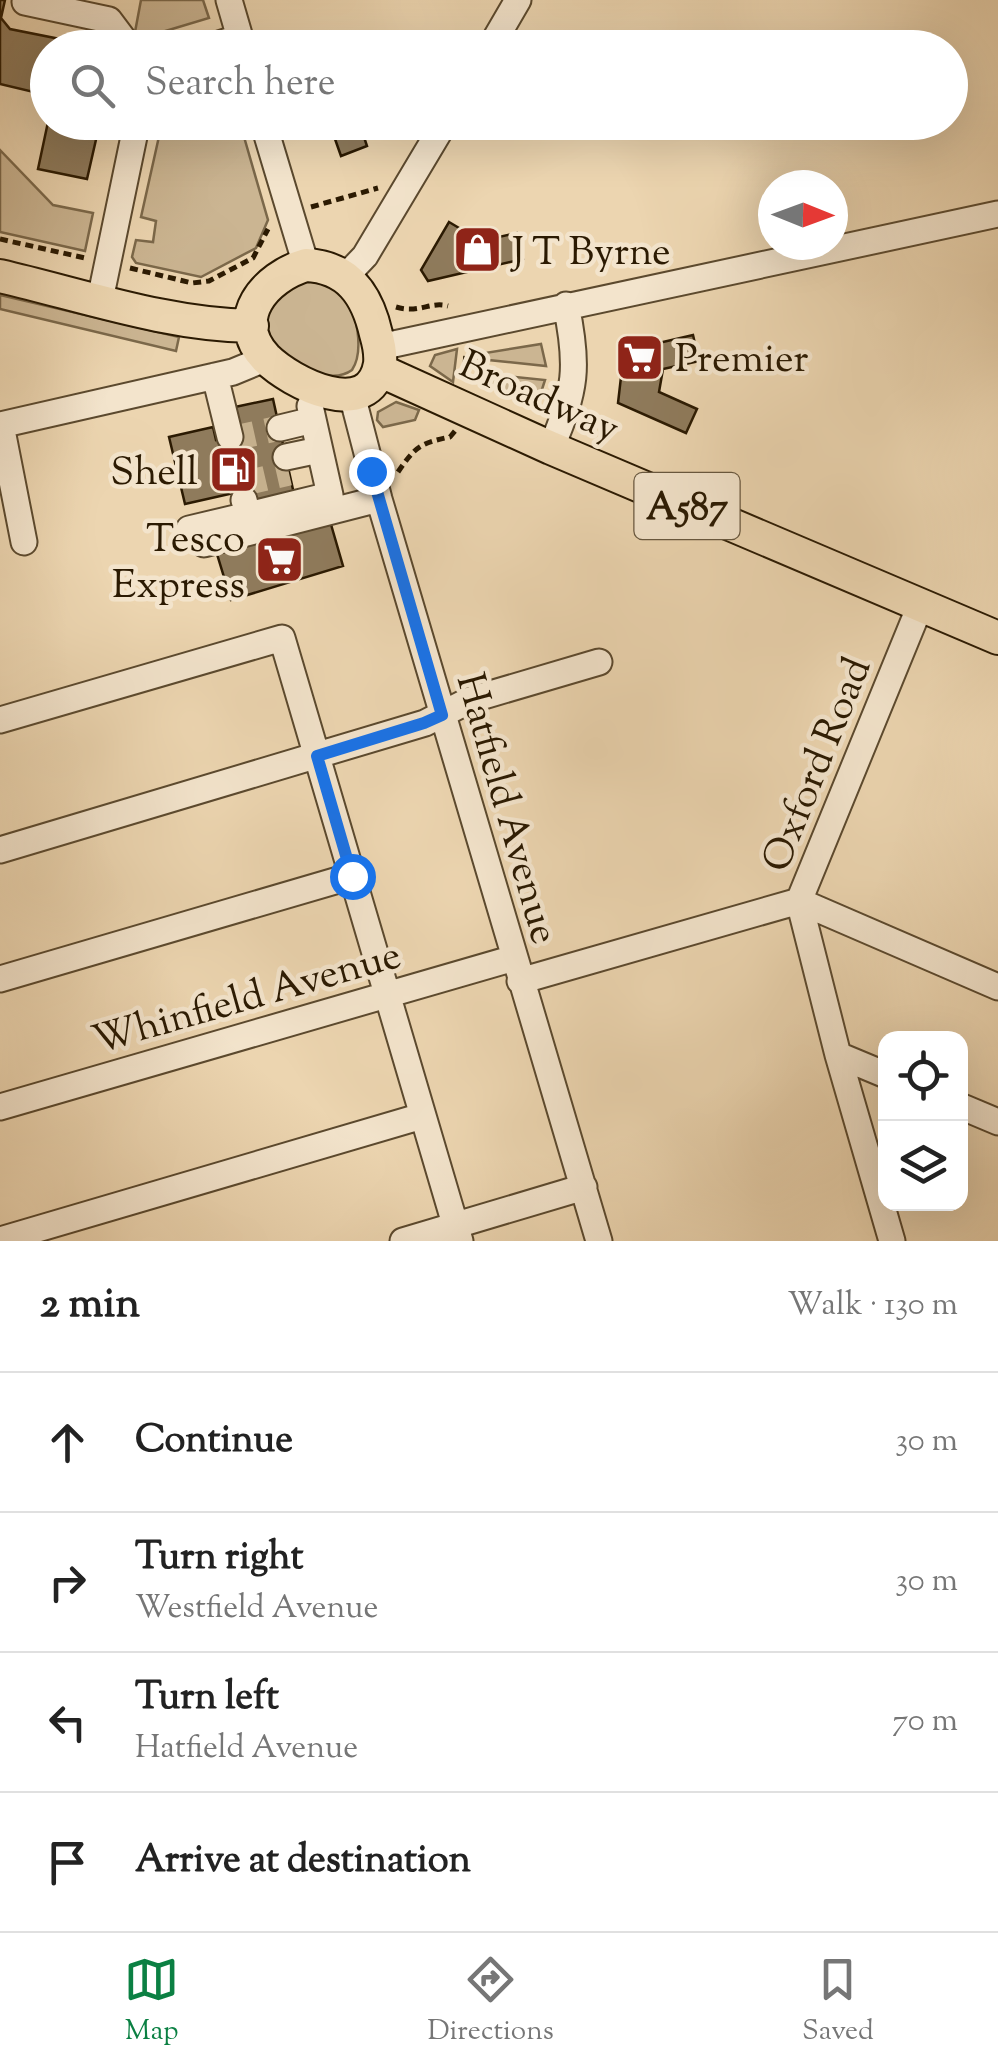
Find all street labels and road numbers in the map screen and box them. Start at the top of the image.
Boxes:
street label: Broadway [449,339,627,460]
road number: A587 [634,473,740,539]
street label: Oxford Road [750,650,888,881]
street label: Hatfield Avenue [439,667,571,951]
street label: Whinfield Avenue [86,929,408,1072]

